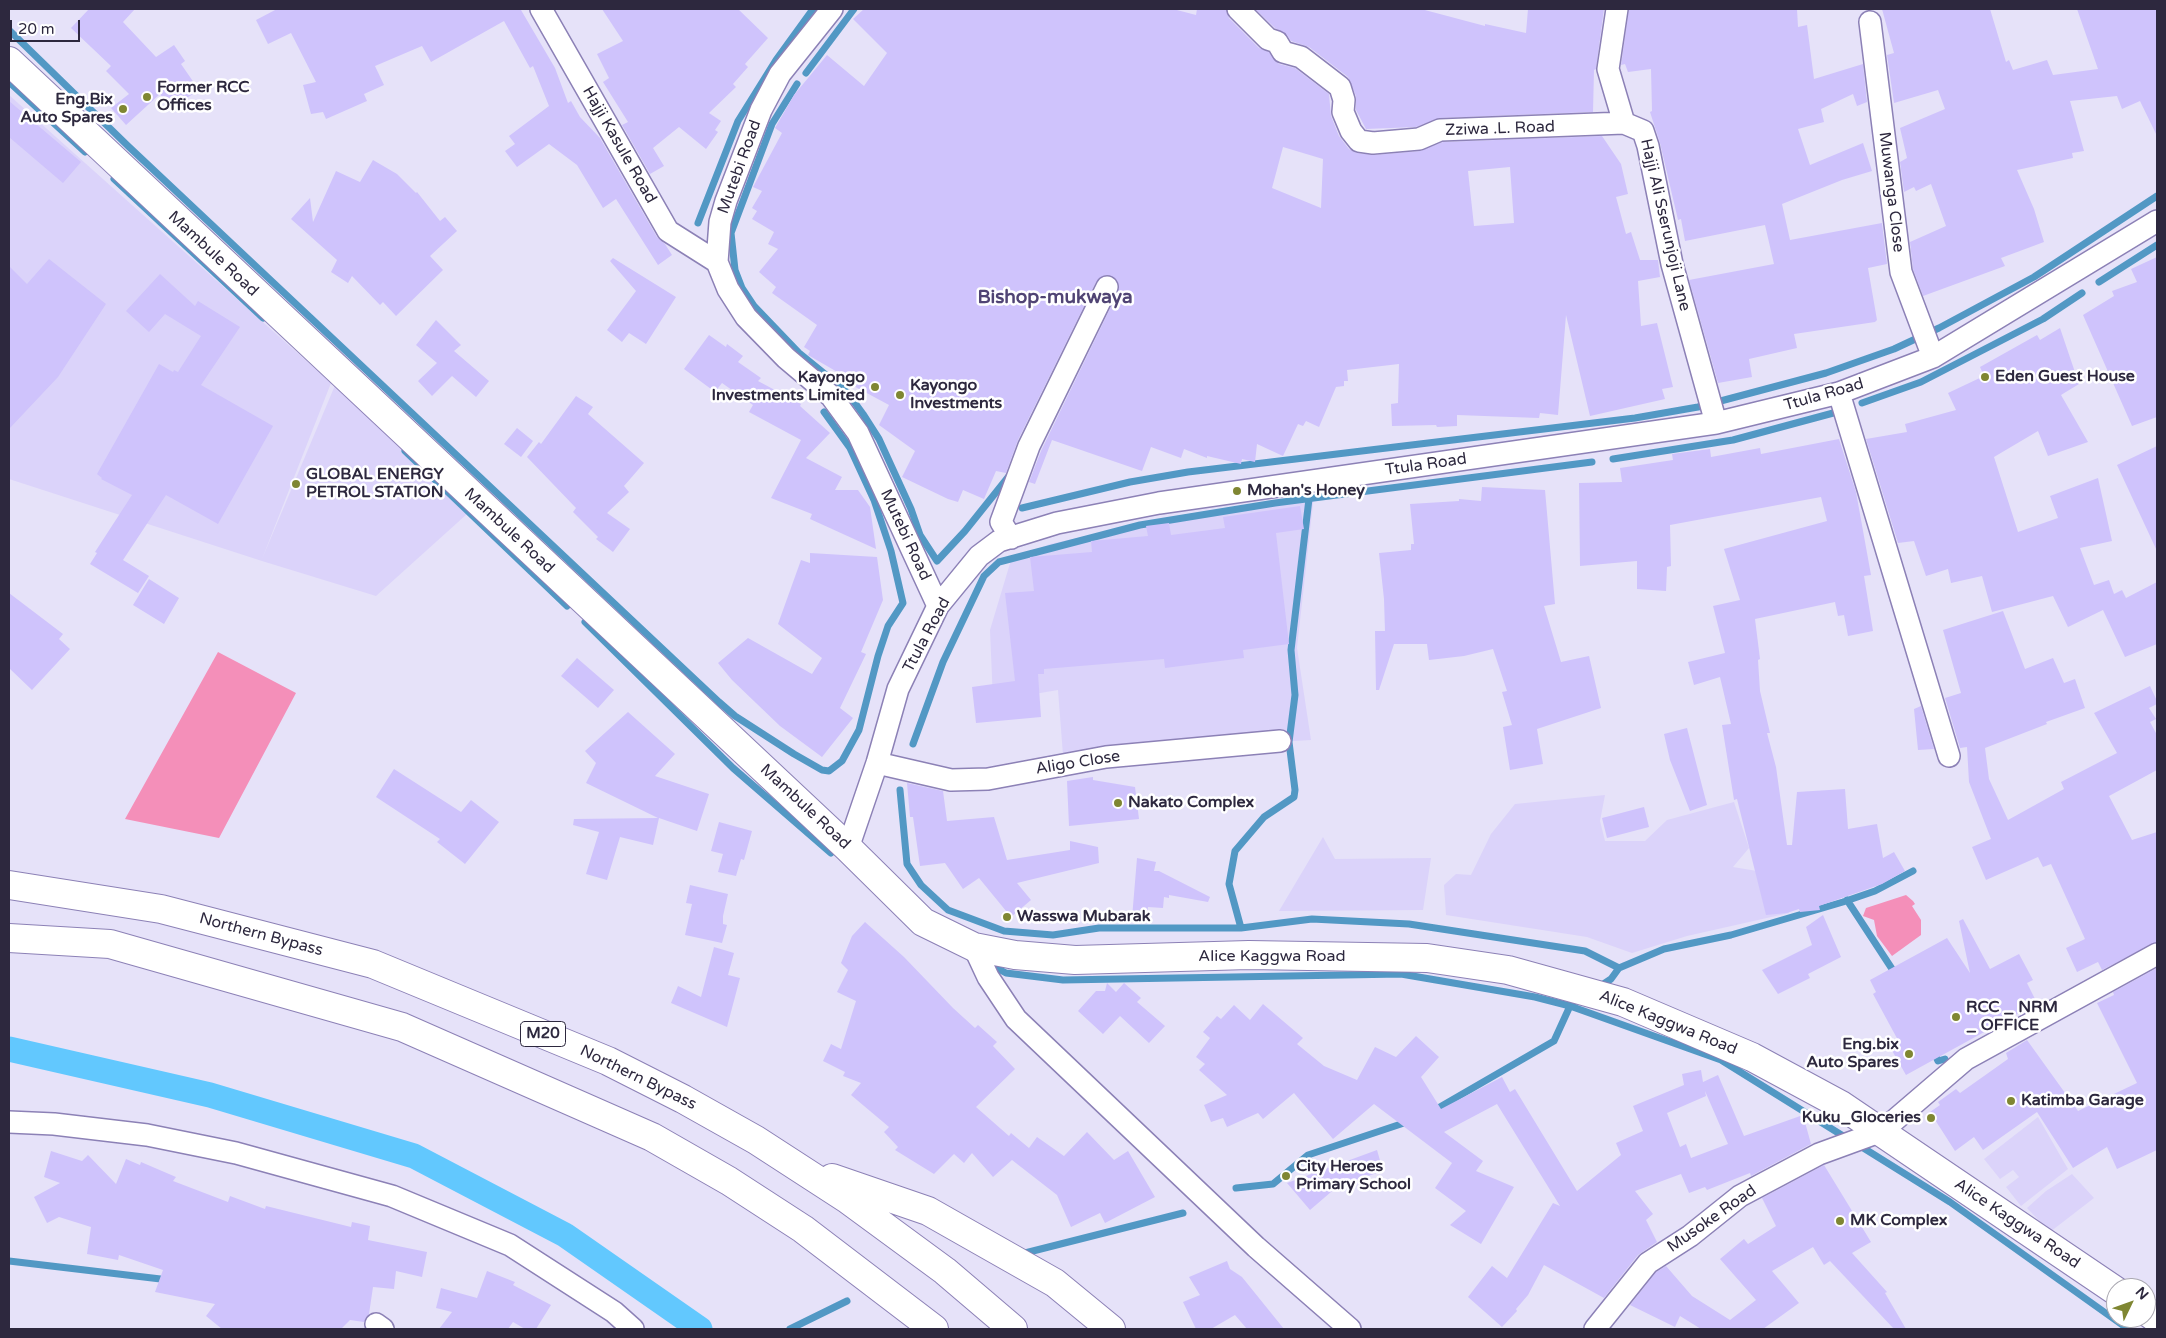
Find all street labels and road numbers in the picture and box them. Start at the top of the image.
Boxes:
street label: Hajji Kasule Road [578,83,660,207]
street label: Mutebi Road [714,117,766,217]
street label: Zziwa .L. Road [1445,117,1555,141]
street label: Muwanga Close [1874,131,1908,253]
street label: Hajji Ali Sserunjoji Lane [1636,137,1694,313]
street label: Mambule Road [164,207,262,301]
street label: Ttula Road [1782,374,1866,416]
street label: Ttula Road [1384,450,1468,480]
street label: Mambule Road [460,484,558,578]
street label: Mutebi Road [875,486,935,584]
street label: Ttula Road [899,594,955,676]
street label: Aligo Close [1034,747,1122,779]
street label: Mambule Road [756,760,854,854]
street label: Northern Bypass [197,909,325,961]
street label: Alice Kaggwa Road [1198,947,1346,967]
street label: Alice Kaggwa Road [1596,987,1740,1059]
road number: M20 [520,1022,566,1046]
street label: Northern Bypass [577,1041,699,1115]
street label: Alice Kaggwa Road [1951,1175,2083,1273]
street label: Musoke Road [1664,1181,1760,1257]

